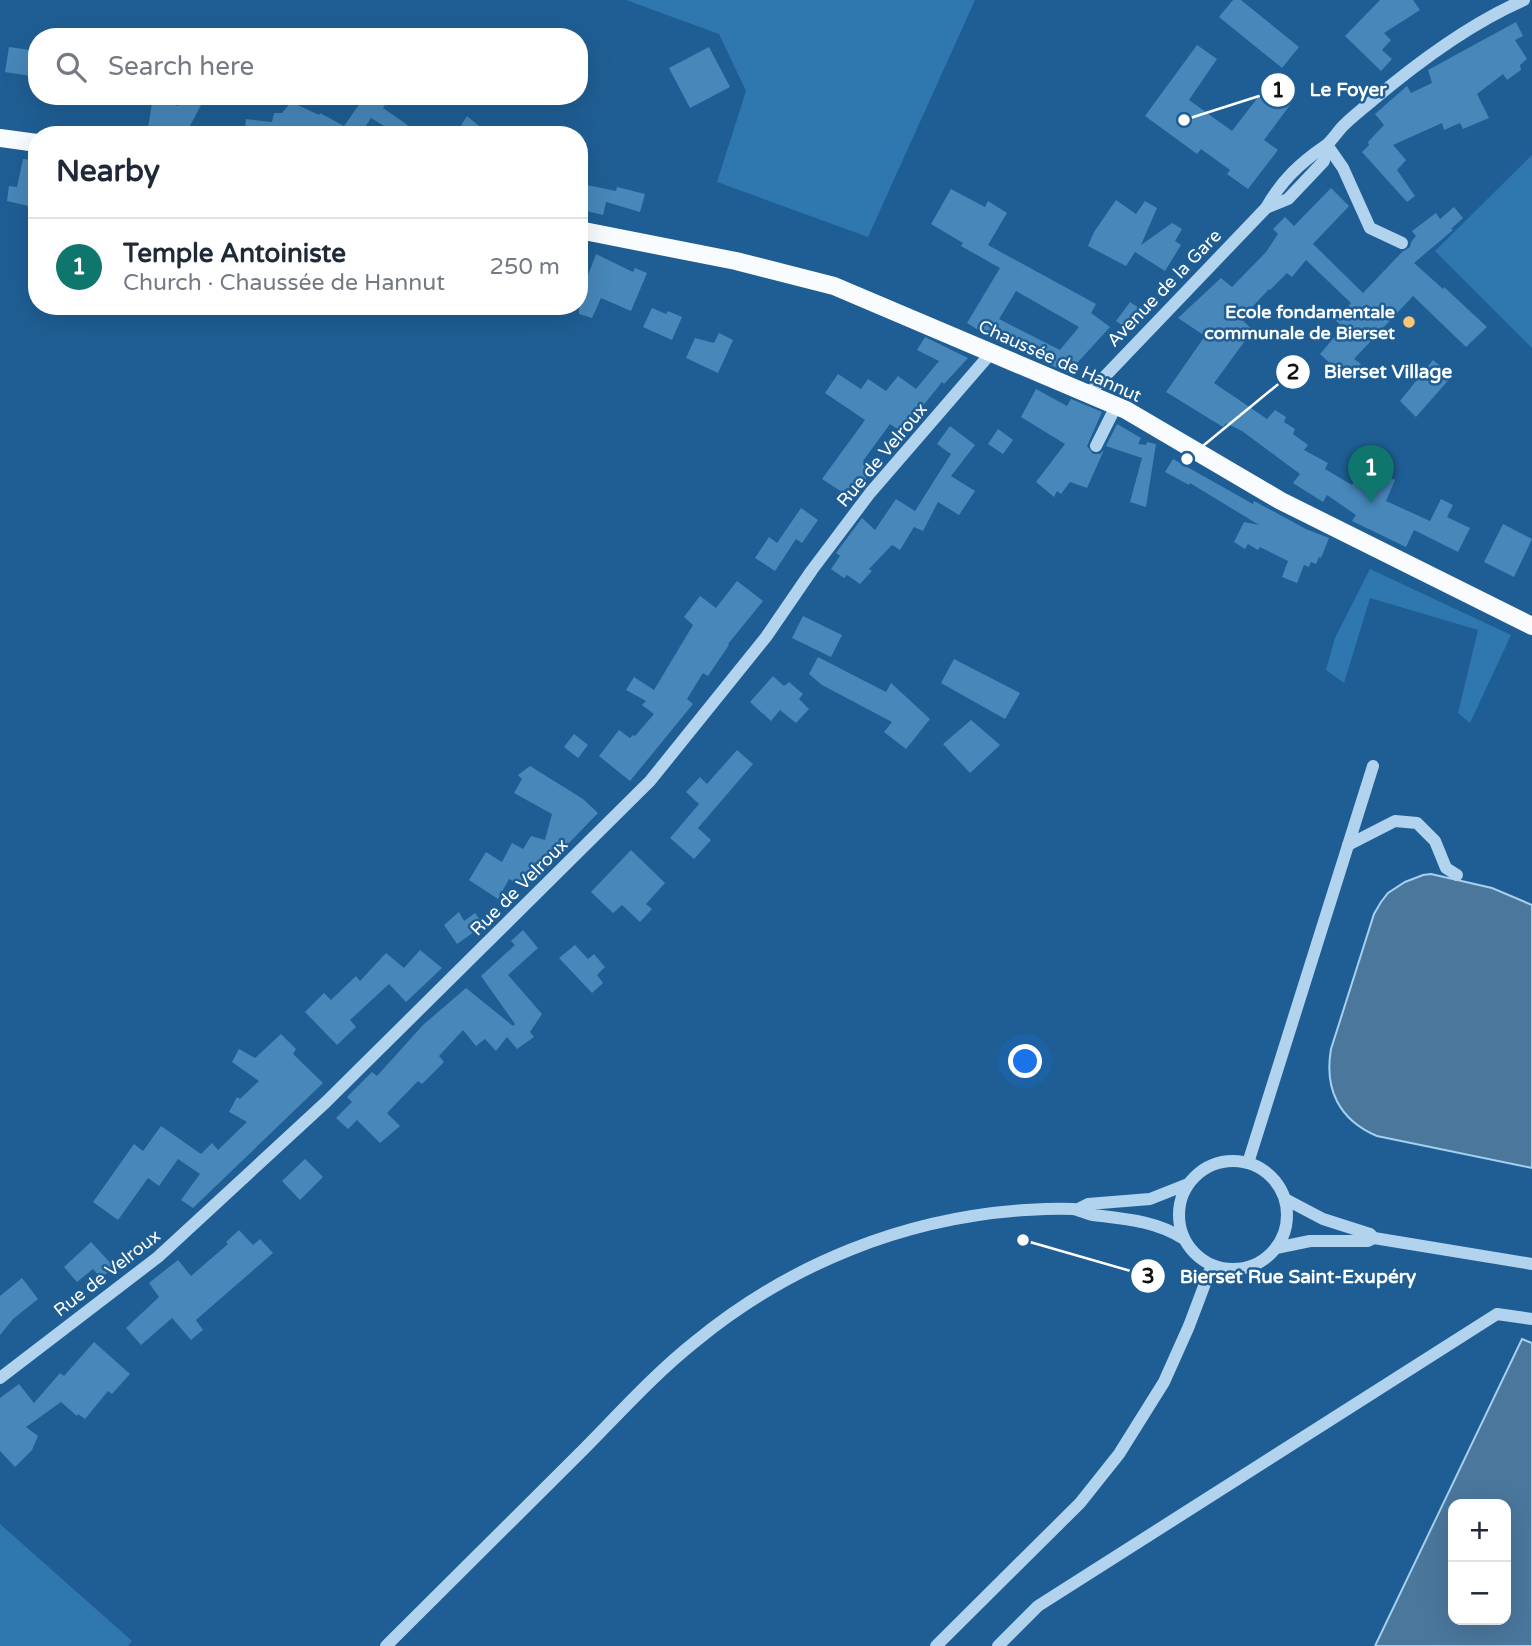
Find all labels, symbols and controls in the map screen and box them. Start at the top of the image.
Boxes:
search box [28,28,588,105]
icon: search [52,48,90,86]
text: Search here [108,51,254,82]
callout: Le Foyer [1261,70,1401,110]
text: 1 [1271,78,1285,103]
text: Le Foyer [1310,79,1387,102]
text: Nearby [56,153,160,190]
street label: Avenue de la Gare [1102,225,1226,351]
text: Temple Antoiniste [123,238,346,269]
text: 1 [72,253,86,281]
text: 250 m [490,253,560,281]
text: Church · Chaussée de Hannut [123,269,445,297]
place label: Ecole fondamentale communale de Bierset [1204,301,1395,344]
marker: Ecole fondamentale communale de Bierset [1401,314,1417,330]
street label: Chaussée de Hannut [975,315,1145,407]
callout: Bierset Village [1275,352,1466,392]
text: 2 [1286,360,1300,385]
text: Bierset Village [1324,361,1452,384]
street label: Rue de Velroux [832,398,932,512]
pin: 1 [1348,445,1394,503]
street label: Rue de Velroux [466,834,572,940]
your location [1008,1044,1042,1078]
street label: Rue de Velroux [49,1225,165,1321]
callout: Bierset Rue Saint-Exupéry [1131,1256,1430,1296]
text: 3 [1141,1264,1155,1289]
text: Bierset Rue Saint-Exupéry [1180,1266,1417,1289]
map controls [1448,1499,1511,1625]
button: + [1448,1499,1511,1562]
button: − [1448,1562,1511,1625]

